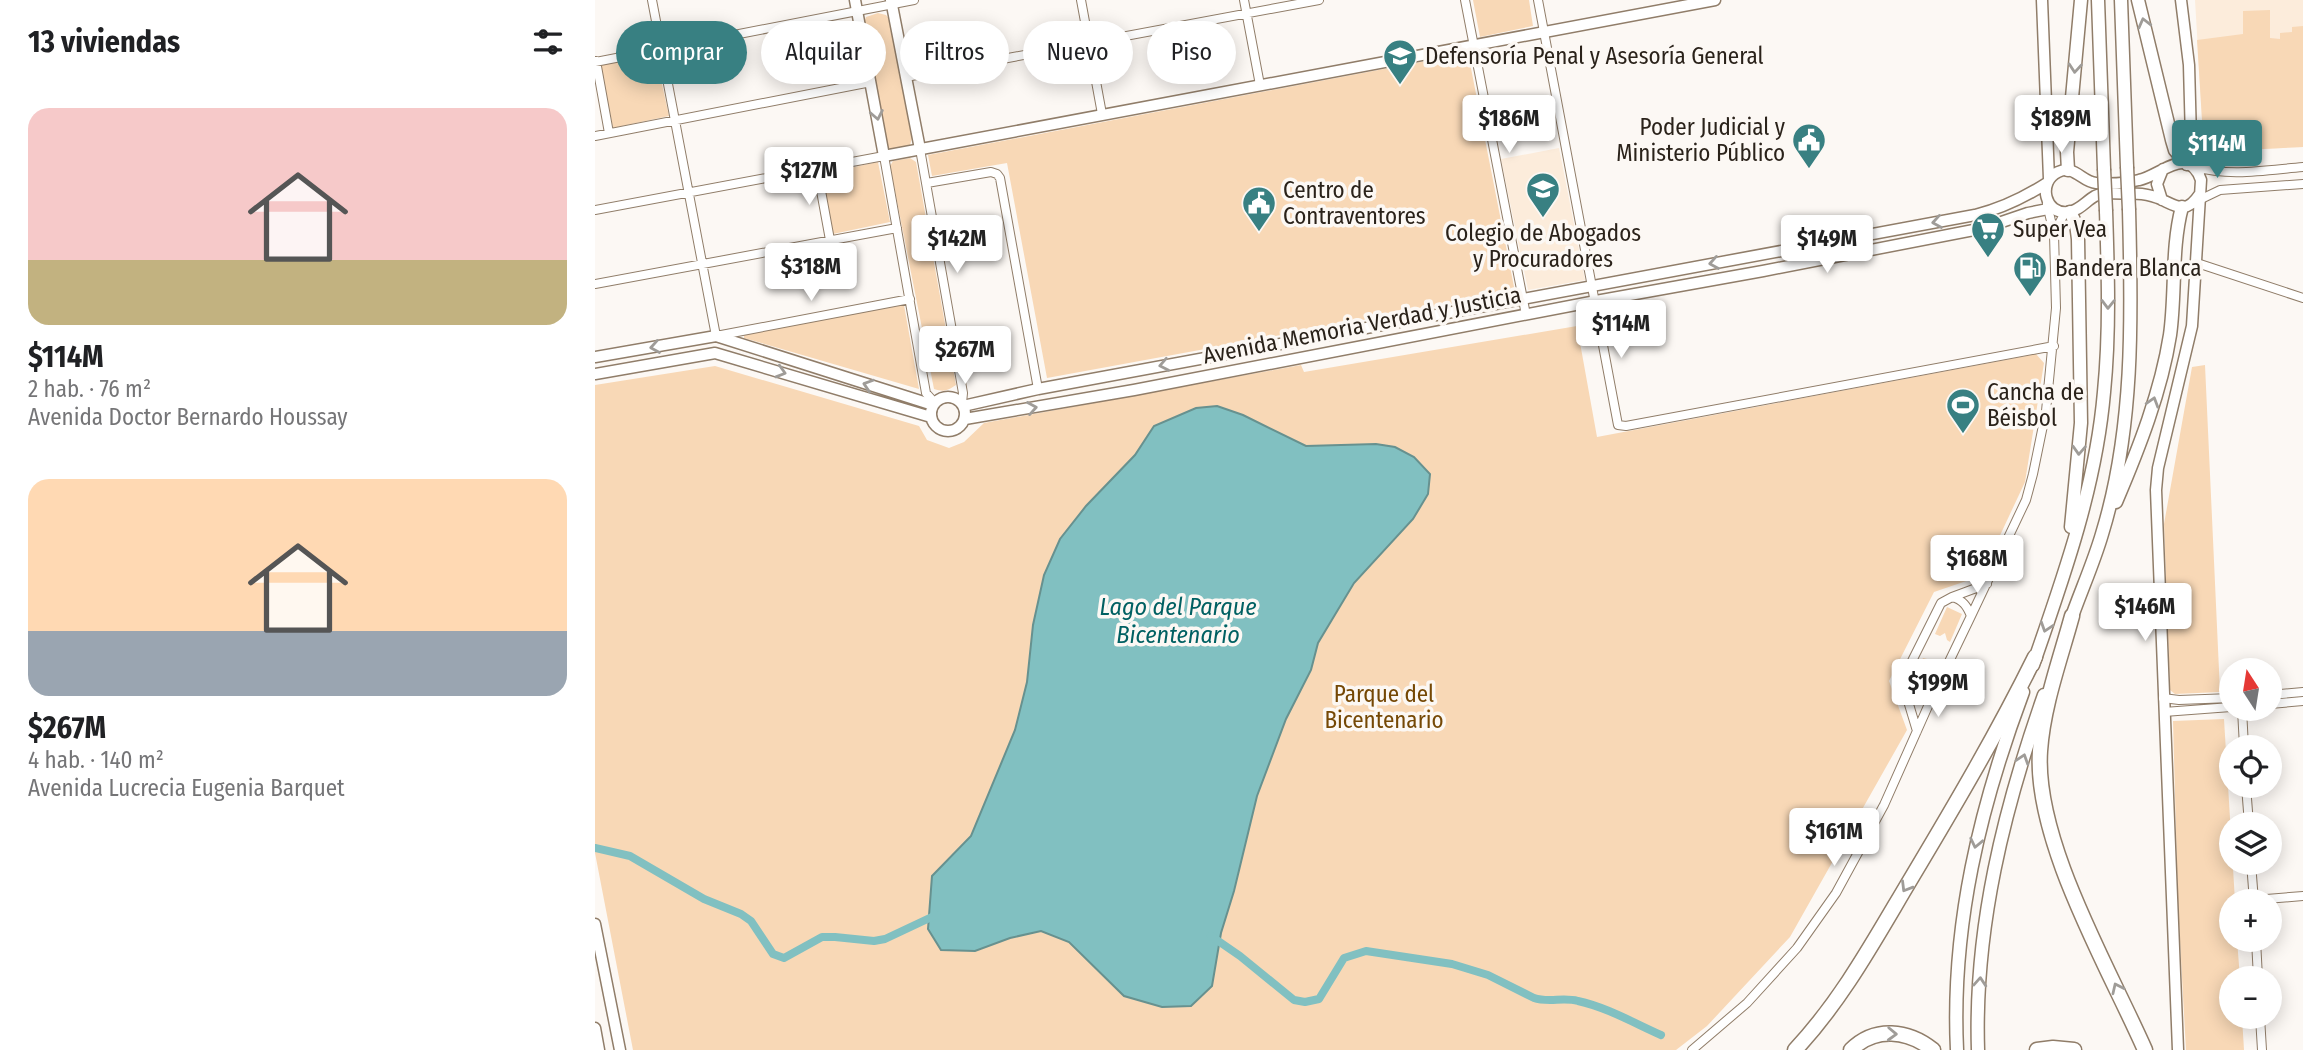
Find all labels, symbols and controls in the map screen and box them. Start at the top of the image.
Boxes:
one-way arrow [2137,17,2152,29]
chip: Comprar [616,21,747,84]
chip: Alquilar [761,21,886,84]
chip: Filtros [900,21,1009,84]
chip: Nuevo [1023,21,1133,84]
chip: Piso [1147,21,1236,84]
icon: filters [529,23,567,61]
text: 13 viviendas [28,24,180,60]
school or university icon: Defensoría Penal y Asesoría General [1381,37,1419,86]
place label: Defensoría Penal y Asesoría General [1425,42,1764,70]
one-way arrow [2068,63,2083,74]
pin: $186M [1460,96,1558,155]
pin: $189M [2012,96,2110,155]
text: $186M [1478,104,1540,132]
text: $189M [2031,104,2091,132]
one-way arrow [869,109,884,121]
place label: Poder Judicial y Ministerio Público [1616,113,1786,167]
pin: $114M [2168,120,2266,180]
public building icon: Poder Judicial y Ministerio Público [1790,121,1828,170]
text: $114M [2188,129,2246,157]
pin: $127M [760,148,858,207]
icon: home [235,154,361,280]
text: $127M [780,156,838,184]
school or university icon: Colegio de Abogados y Procuradores [1524,170,1562,219]
place label: Centro de Contraventores [1283,176,1426,230]
public building icon: Centro de Contraventores [1240,184,1278,233]
supermarket icon: Super Vea [1969,210,2007,259]
one-way arrow [1931,214,1943,229]
place label: Super Vea [2013,215,2107,243]
pin: $142M [908,216,1006,275]
pin: $149M [1778,216,1876,275]
place label: Colegio de Abogados y Procuradores [1445,219,1641,273]
text: $142M [927,224,987,252]
text: $149M [1797,224,1857,252]
pin: $318M [762,244,860,303]
fuel station icon: Bandera Blanca [2011,249,2049,298]
text: $318M [781,252,841,280]
place label: Bandera Blanca [2055,254,2201,282]
one-way arrow [1708,255,1719,270]
street label: Avenida Memoria Verdad y Justicia [1200,280,1524,370]
one-way arrow [2100,299,2116,309]
pin: $114M [1572,300,1670,360]
text: $114M [1592,309,1650,337]
pin: $267M [916,326,1014,386]
text: $267M [935,335,995,363]
text: $114M [28,339,104,375]
one-way arrow [650,339,661,354]
one-way arrow [1158,357,1170,372]
one-way arrow [774,364,786,379]
text: 2 hab. · 76 m² [28,375,151,403]
one-way arrow [863,378,875,393]
place label: Cancha de Béisbol [1987,378,2084,432]
sports icon: Cancha de Béisbol [1944,386,1982,435]
one-way arrow [2145,397,2160,409]
one-way arrow [1026,402,1038,417]
text: Avenida Doctor Bernardo Houssay [28,403,348,431]
one-way arrow [2072,445,2087,456]
icon: home [235,525,361,651]
pin: $168M [1928,536,2026,595]
text: $168M [1946,544,2008,572]
pin: $146M [2096,584,2194,643]
text: $146M [2115,592,2175,620]
water label: Lago del Parque Bicentenario [1099,593,1257,649]
one-way arrow [2039,621,2054,633]
north arrow [2219,658,2282,721]
map controls [2219,658,2282,1029]
pin: $199M [1889,660,1987,719]
text: $199M [1908,668,1968,696]
park label: Parque del Bicentenario [1324,680,1444,734]
text: $267M [28,710,106,746]
button: locate [2219,735,2282,798]
text: 4 hab. · 140 m² [28,746,164,774]
one-way arrow [2014,753,2029,765]
text: Avenida Lucrecia Eugenia Barquet [28,774,345,802]
pin: $161M [1785,808,1883,868]
button: layers [2219,812,2282,875]
text: $161M [1805,817,1863,845]
one-way arrow [1969,837,1984,849]
one-way arrow [1901,880,1914,893]
button: + [2219,889,2282,952]
button: − [2219,966,2282,1029]
one-way arrow [1972,976,1987,987]
one-way arrow [2111,983,2125,995]
one-way arrow [1887,1027,1898,1042]

